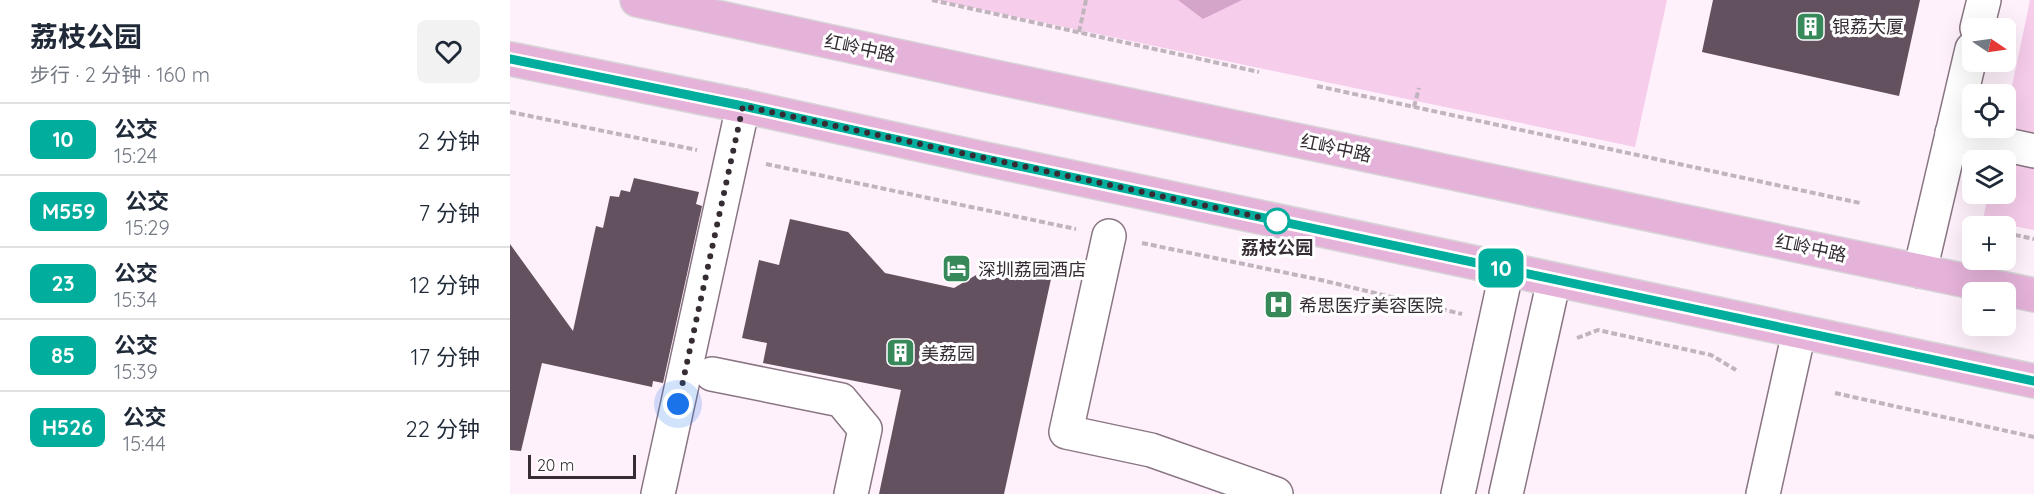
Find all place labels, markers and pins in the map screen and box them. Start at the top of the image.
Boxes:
building icon: 银荔大厦 [1795,10,1827,42]
place label: 银荔大厦 [1832,15,1904,38]
marker: 荔枝公园 [1264,208,1290,234]
place label: 荔枝公园 [1241,236,1313,259]
hotel icon: 深圳荔园酒店 [941,253,973,285]
place label: 深圳荔园酒店 [978,258,1086,281]
hospital icon: 希思医疗美容医院 [1262,289,1294,321]
place label: 希思医疗美容医院 [1299,294,1443,317]
building icon: 美荔园 [884,337,916,369]
place label: 美荔园 [921,342,975,365]

